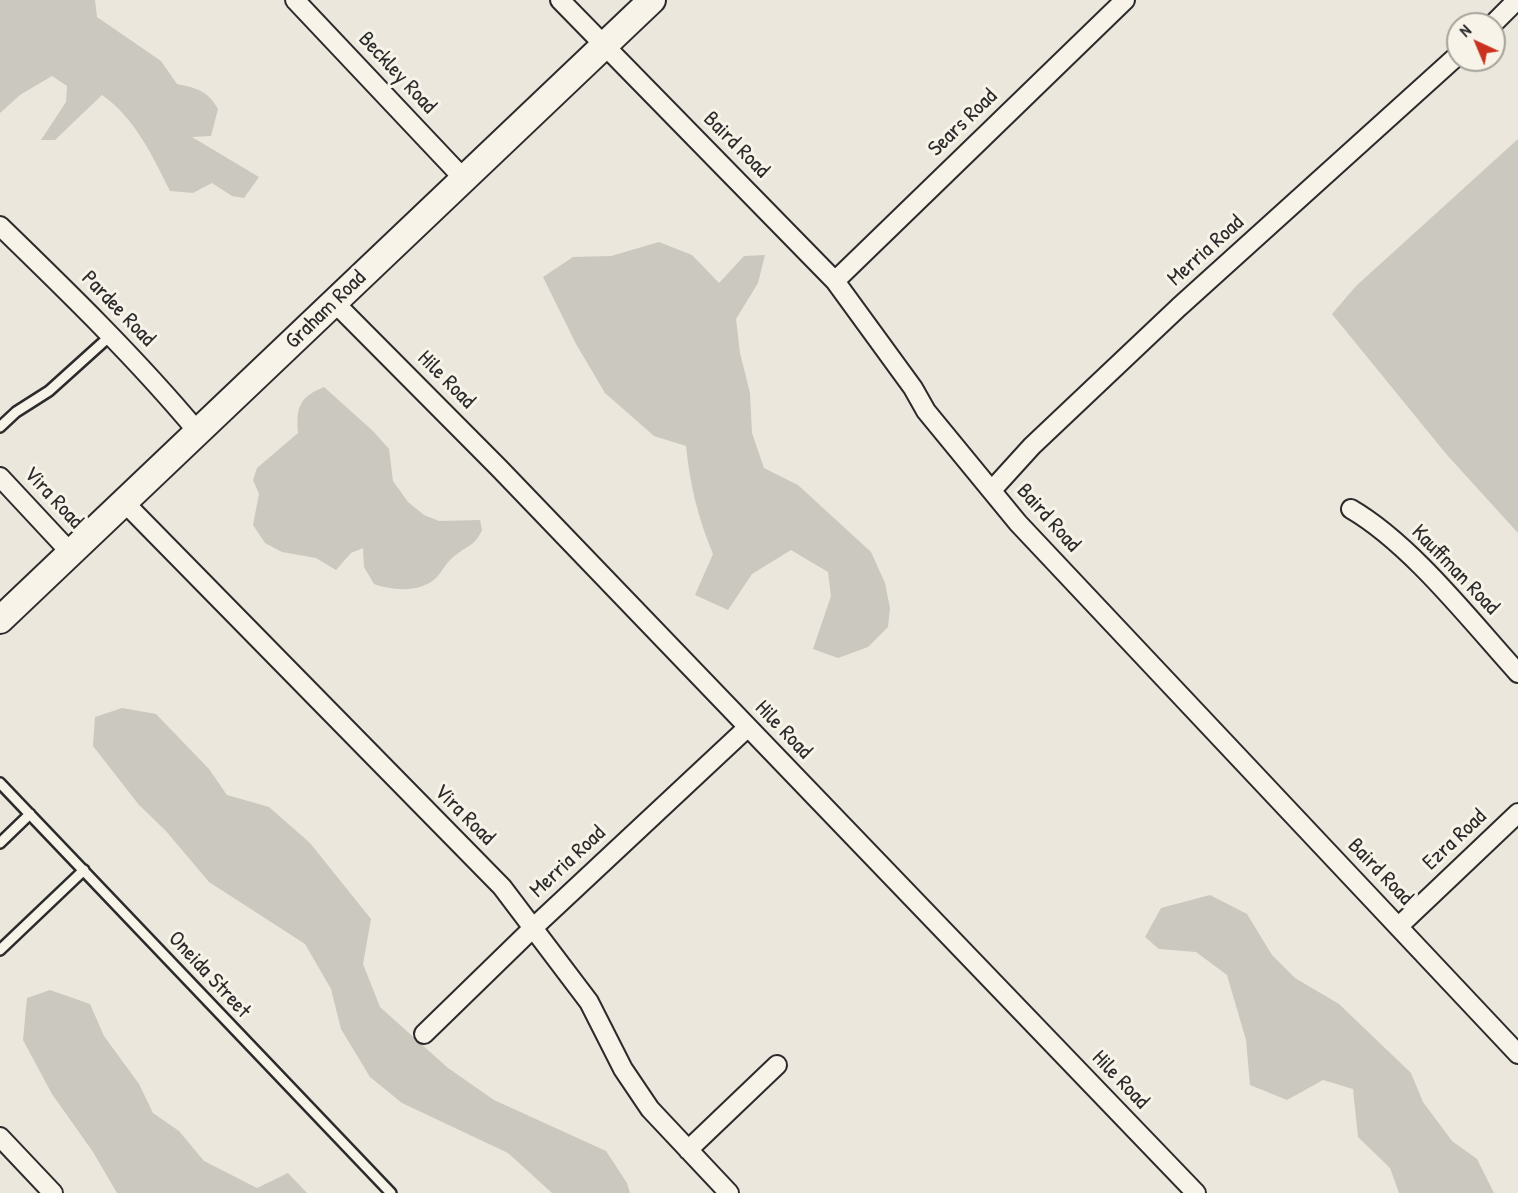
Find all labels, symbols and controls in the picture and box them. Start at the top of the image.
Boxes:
north arrow [1446,12,1506,72]
text: N [1454,20,1476,41]
street label: Beckley Road [352,26,442,120]
street label: Sears Road [923,84,1003,162]
street label: Baird Road [697,106,775,184]
street label: Merria Road [1162,210,1250,292]
street label: Graham Road [280,265,372,355]
street label: Pardee Road [76,266,160,352]
street label: Hile Road [412,346,480,414]
street label: Vira Road [18,461,88,535]
street label: Baird Road [1010,478,1086,558]
street label: Kauffman Road [1406,519,1504,621]
street label: Hile Road [749,695,817,765]
street label: Vira Road [428,779,500,851]
street label: Ezra Road [1418,804,1492,876]
street label: Merria Road [525,820,611,904]
street label: Baird Road [1342,833,1418,911]
street label: Oneida Street [162,926,256,1024]
street label: Hile Road [1086,1045,1154,1115]

